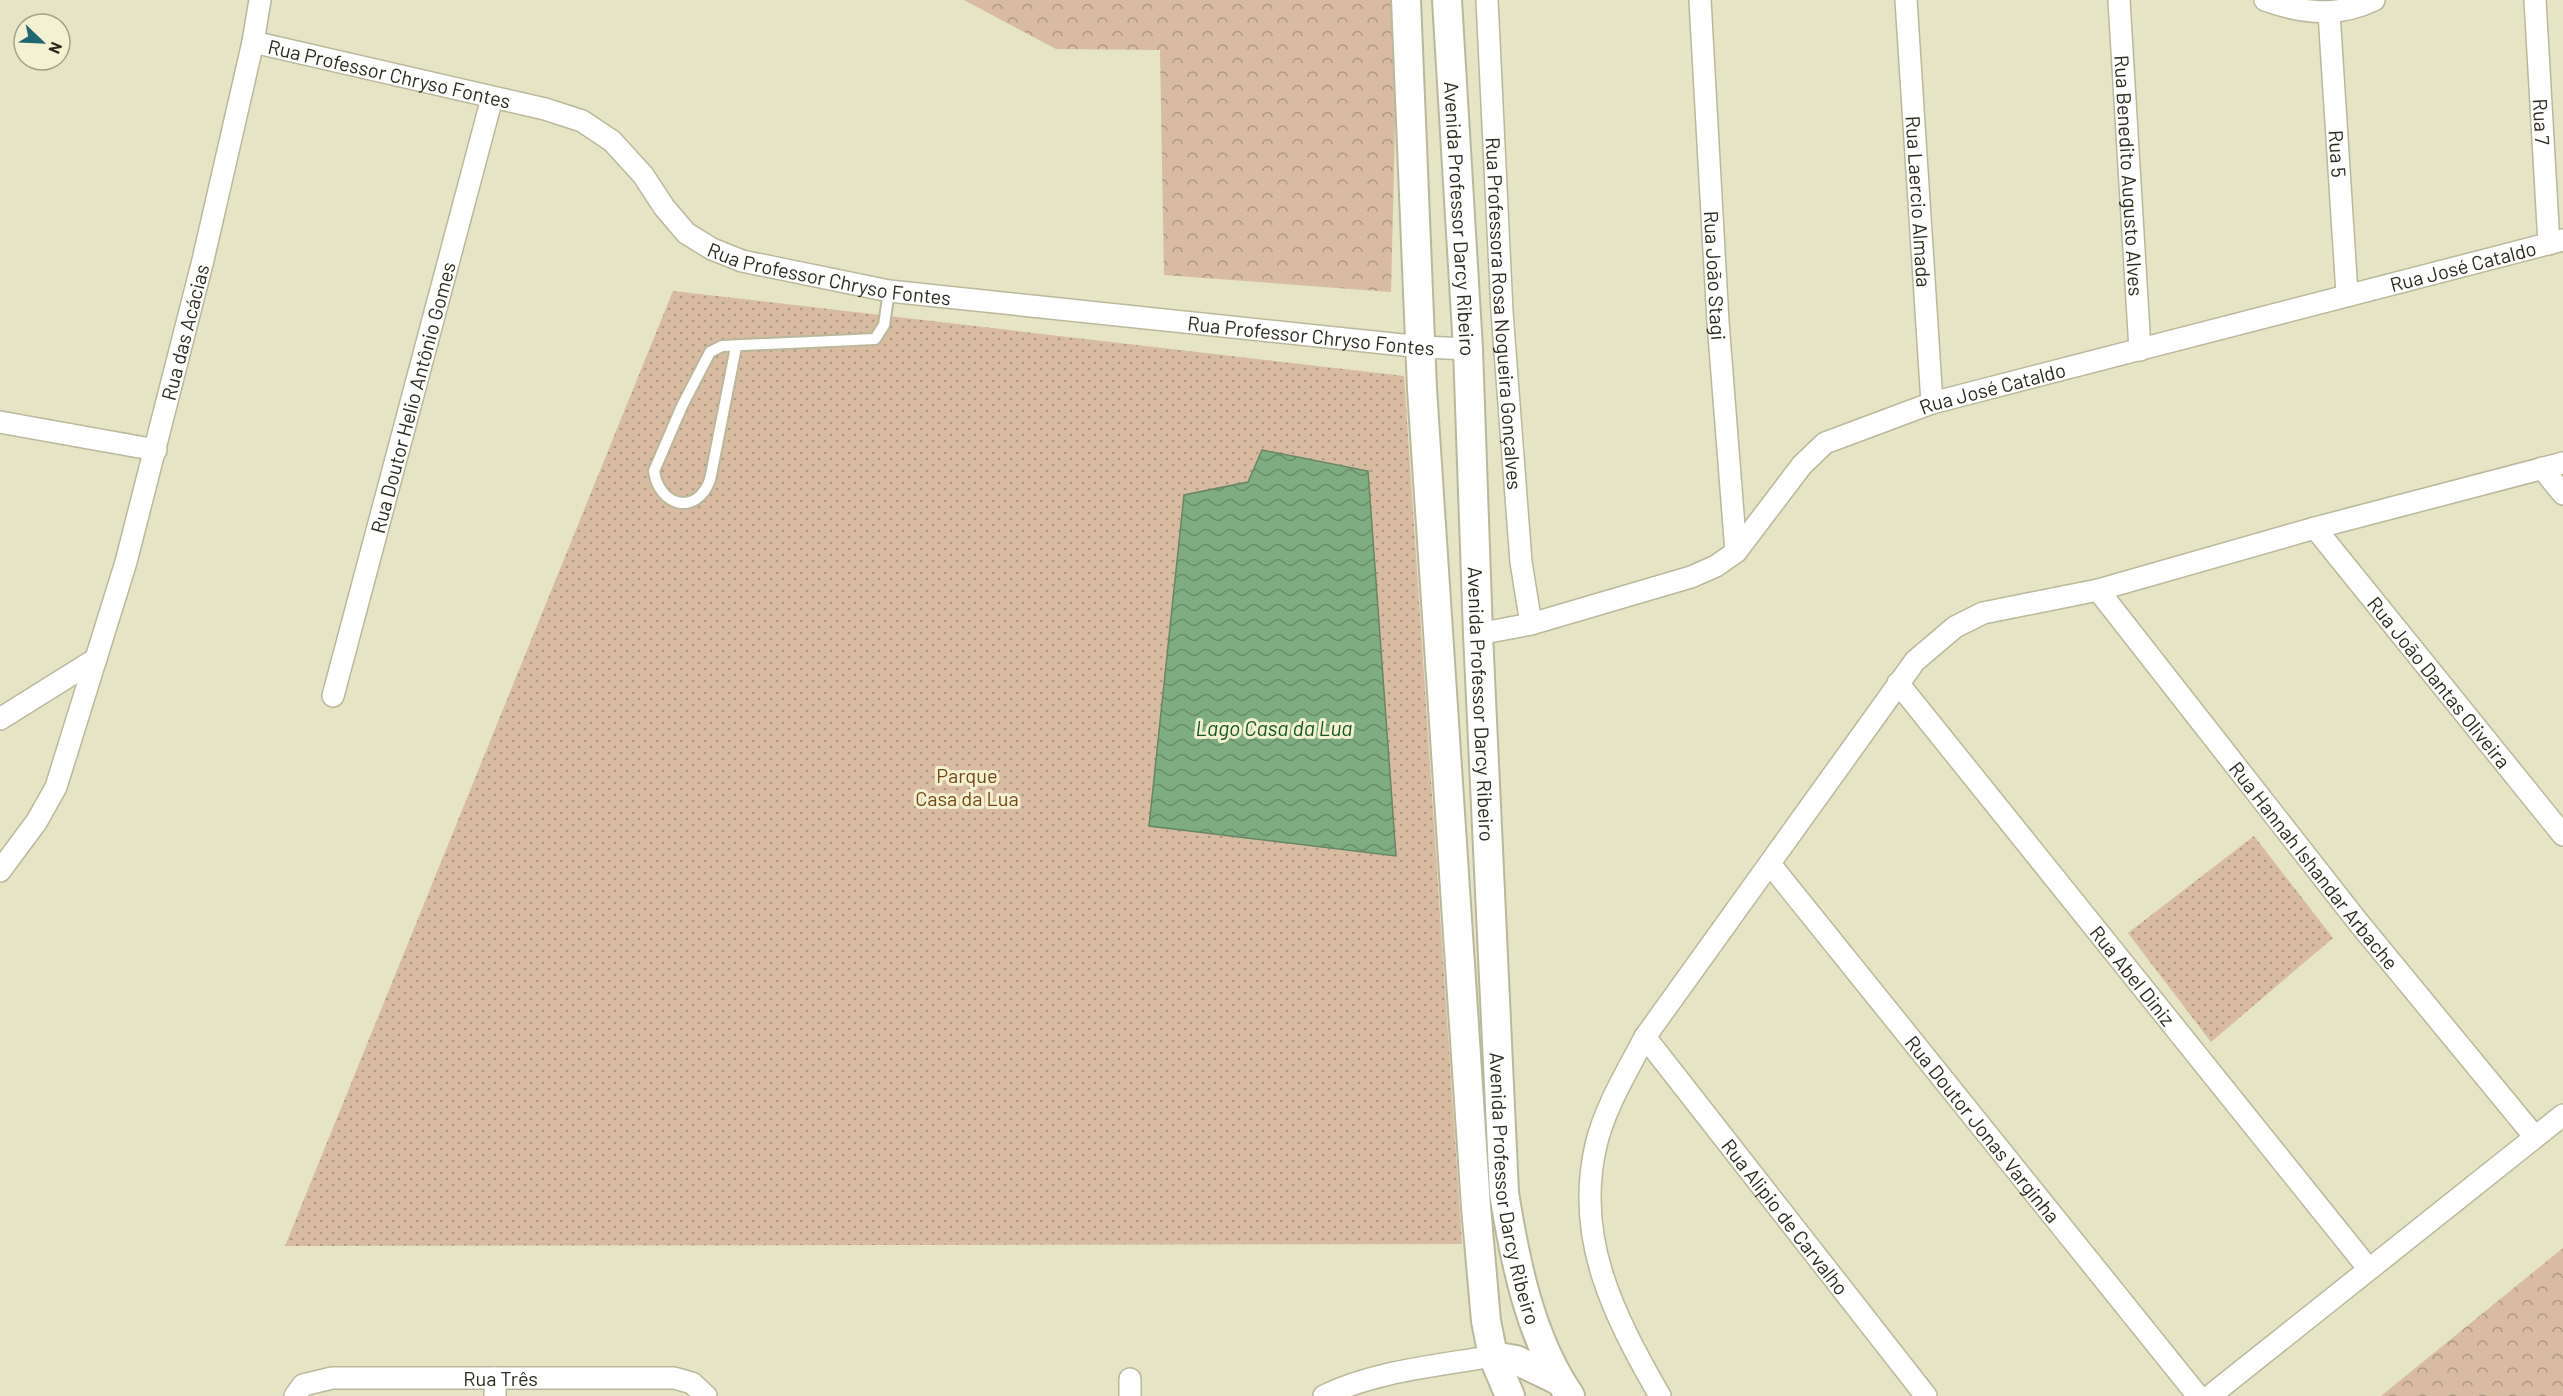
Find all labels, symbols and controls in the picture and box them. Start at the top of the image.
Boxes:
north arrow [12,12,72,72]
street label: Rua Professor Chryso Fontes [266,34,513,113]
text: N [45,39,67,57]
street label: Rua Benedito Augusto Alves [2110,54,2149,297]
street label: Avenida Professor Darcy Ribeiro [1440,80,1480,356]
street label: Rua 7 [2529,98,2555,146]
street label: Rua Laercio Almada [1901,115,1937,288]
street label: Rua 5 [2325,129,2352,178]
street label: Rua Professora Rosa Nogueira Gonçalves [1482,137,1527,491]
street label: Rua João Stagi [1700,210,1731,341]
street label: Rua José Cataldo [2387,235,2539,296]
street label: Rua Professor Chryso Fontes [704,237,952,309]
street label: Rua Doutor Helio Antônio Gomes [365,259,460,536]
street label: Rua das Acácias [156,261,213,403]
street label: Rua Professor Chryso Fontes [1186,310,1435,360]
street label: Rua José Cataldo [1916,357,2068,419]
street label: Avenida Professor Darcy Ribeiro [1464,566,1500,842]
street label: Rua João Dantas Oliveira [2363,591,2516,773]
water label: Lago Casa da Lua [1196,715,1352,740]
street label: Rua Hannah Ishandar Arbache [2225,756,2404,974]
park label: Parque Casa da Lua [915,763,1019,810]
street label: Rua Abel Diniz [2085,920,2180,1030]
street label: Rua Doutor Jonas Varginha [1901,1031,2066,1227]
street label: Avenida Professor Darcy Ribeiro [1485,1052,1546,1328]
street label: Rua Alipio de Carvalho [1717,1134,1854,1299]
street label: Rua Três [463,1366,538,1390]

